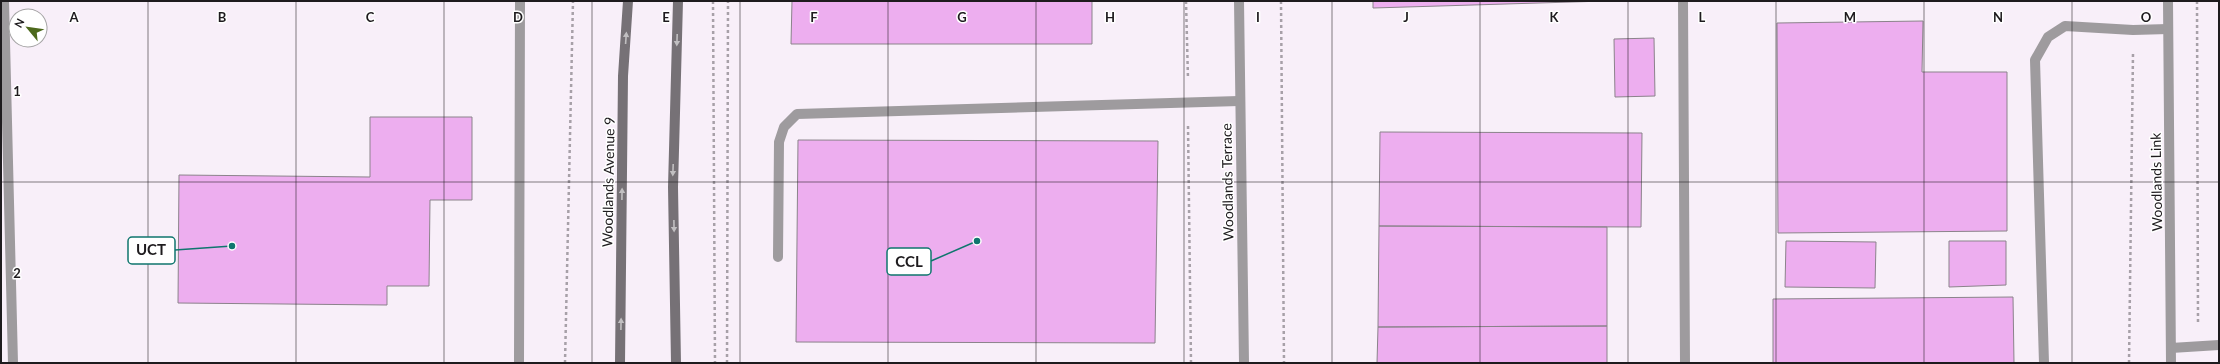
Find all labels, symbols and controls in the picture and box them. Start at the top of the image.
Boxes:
north arrow [8,8,48,48]
text: A [68,9,79,25]
text: B [218,9,227,25]
text: C [366,9,375,25]
text: D [513,9,523,25]
text: E [662,9,670,25]
text: F [810,9,818,25]
text: G [957,9,967,25]
text: H [1105,9,1115,25]
text: I [1256,9,1260,25]
text: J [1403,9,1409,25]
text: K [1550,9,1560,25]
text: L [1699,9,1706,25]
text: M [1844,9,1856,25]
text: N [1993,9,2003,25]
text: O [2141,9,2152,25]
text: N [11,16,27,30]
one-way arrow [622,32,629,44]
one-way arrow [674,34,680,47]
text: 1 [13,83,21,99]
street label: Woodlands Avenue 9 [598,117,618,247]
street label: Woodlands Terrace [1217,123,1237,241]
street label: Woodlands Link [2147,132,2165,231]
one-way arrow [670,164,676,177]
one-way arrow [619,187,625,200]
one-way arrow [670,220,677,232]
callout: UCT [128,237,175,264]
text: UCT [136,240,166,258]
callout: CCL [887,248,931,275]
text: CCL [895,252,923,270]
text: 2 [13,265,21,281]
one-way arrow [618,317,624,330]

